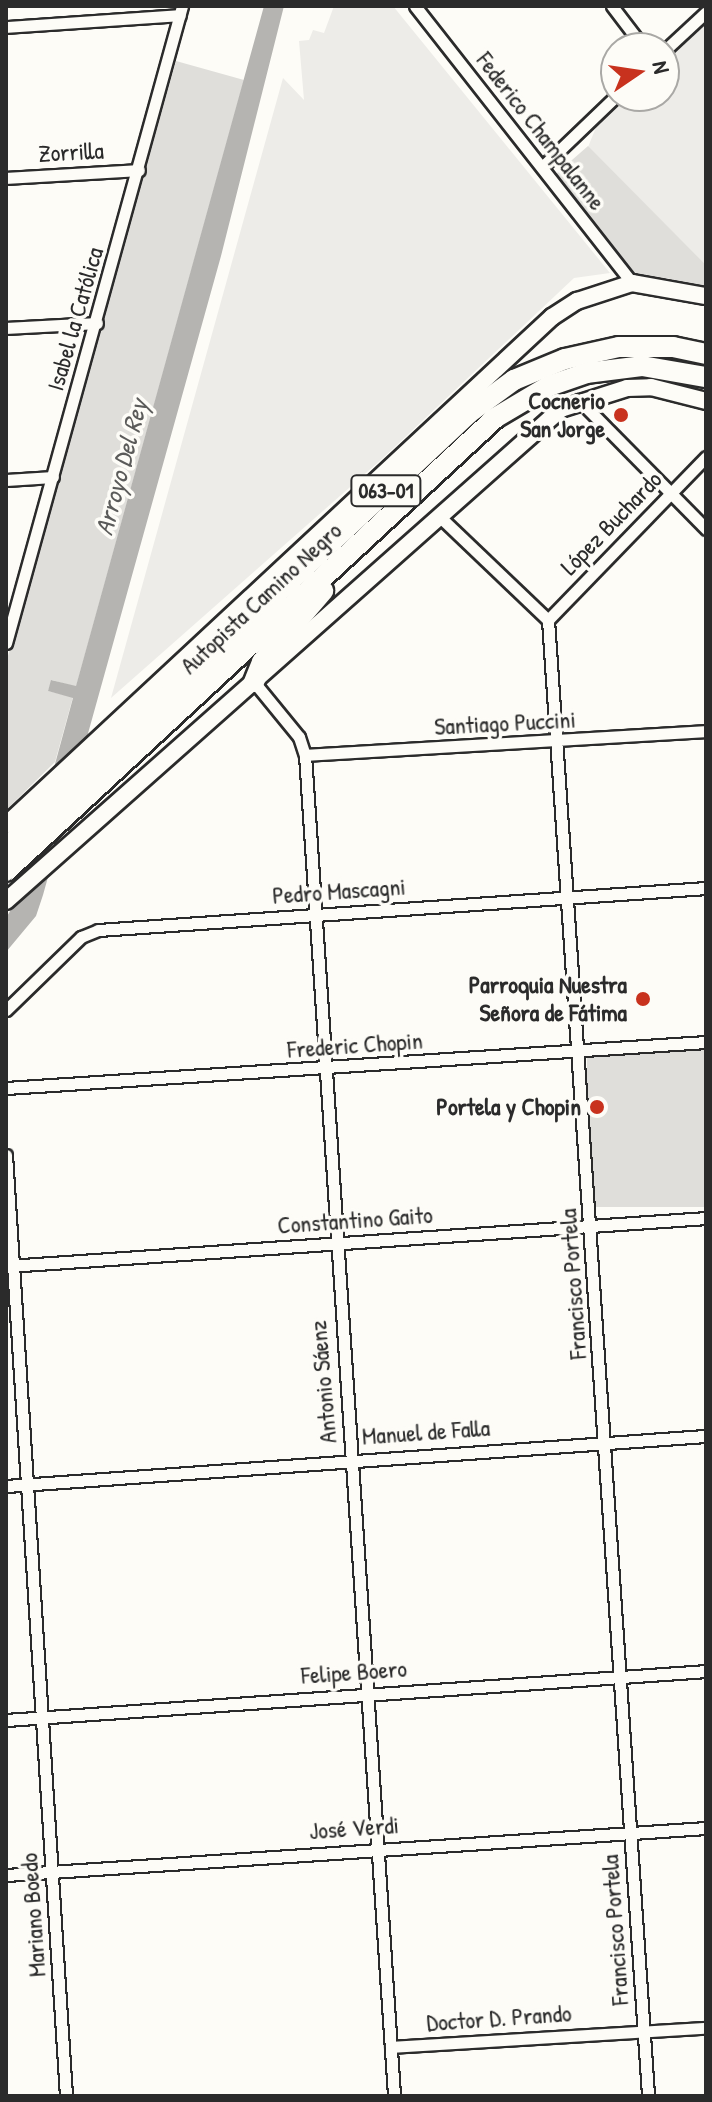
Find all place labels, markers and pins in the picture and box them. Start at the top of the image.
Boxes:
place label: Cocnerio San Jorge [520,387,605,443]
marker: Cocnerio San Jorge [612,406,630,424]
place label: Parroquia Nuestra Señora de Fátima [469,971,627,1027]
marker: Parroquia Nuestra Señora de Fátima [634,990,652,1008]
place label: Portela y Chopin [436,1093,581,1121]
marker: Portela y Chopin [588,1098,606,1116]

